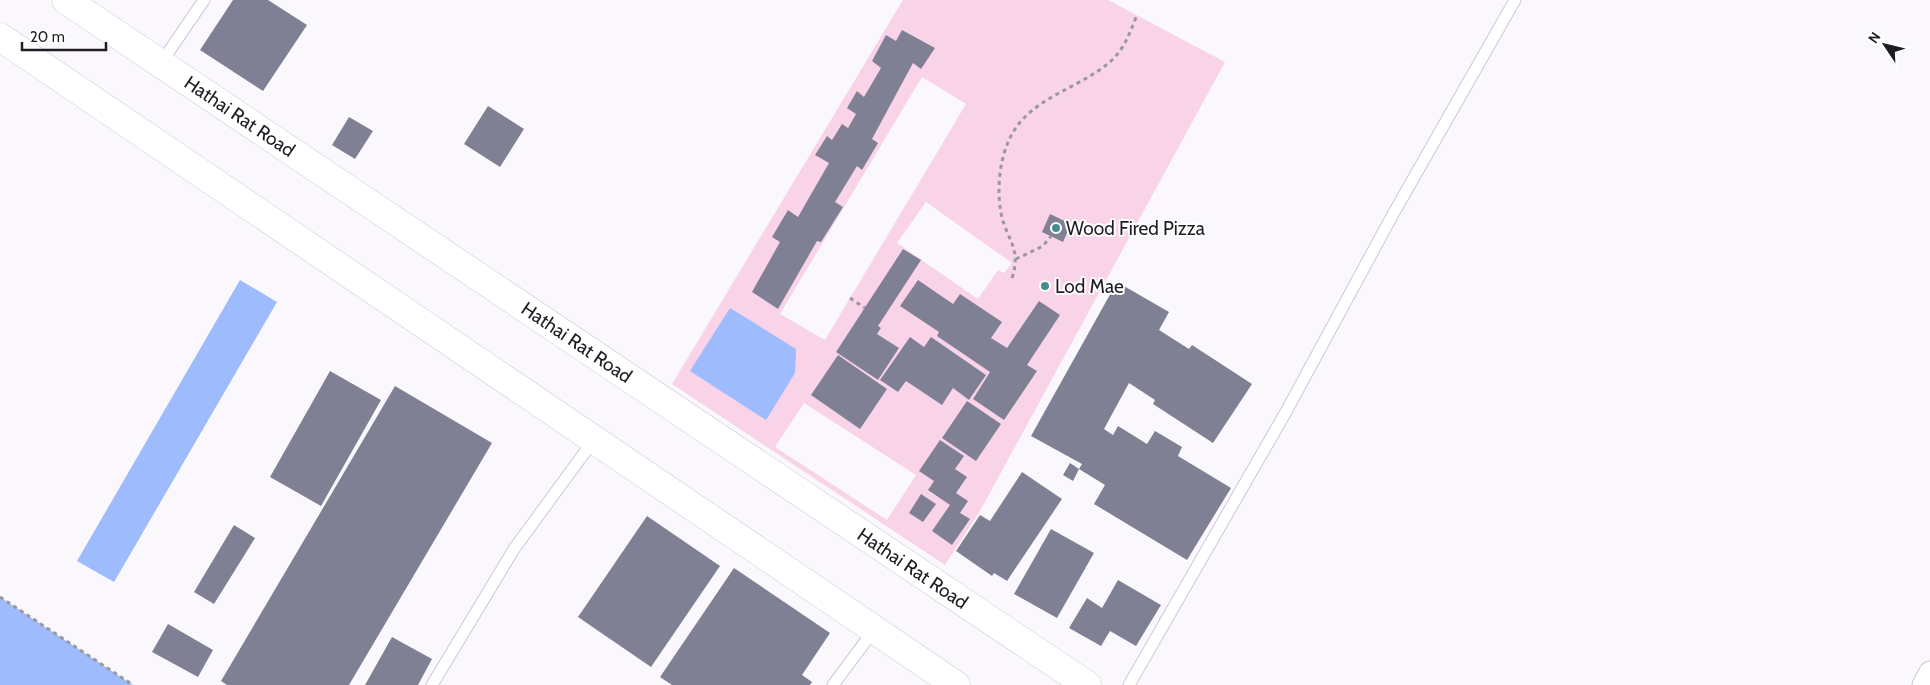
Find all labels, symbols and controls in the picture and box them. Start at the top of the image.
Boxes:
scale bar [22,20,106,52]
north arrow [1860,20,1910,70]
text: 20 m [30,28,65,46]
text: N [1864,28,1885,47]
street label: Hathai Rat Road [180,71,299,162]
place label: Wood Fired Pizza [1066,217,1205,240]
marker: Wood Fired Pizza [1050,222,1062,234]
place label: Lod Mae [1055,275,1124,298]
marker: Lod Mae [1039,280,1051,292]
street label: Hathai Rat Road [517,297,636,388]
street label: Hathai Rat Road [853,523,972,614]

